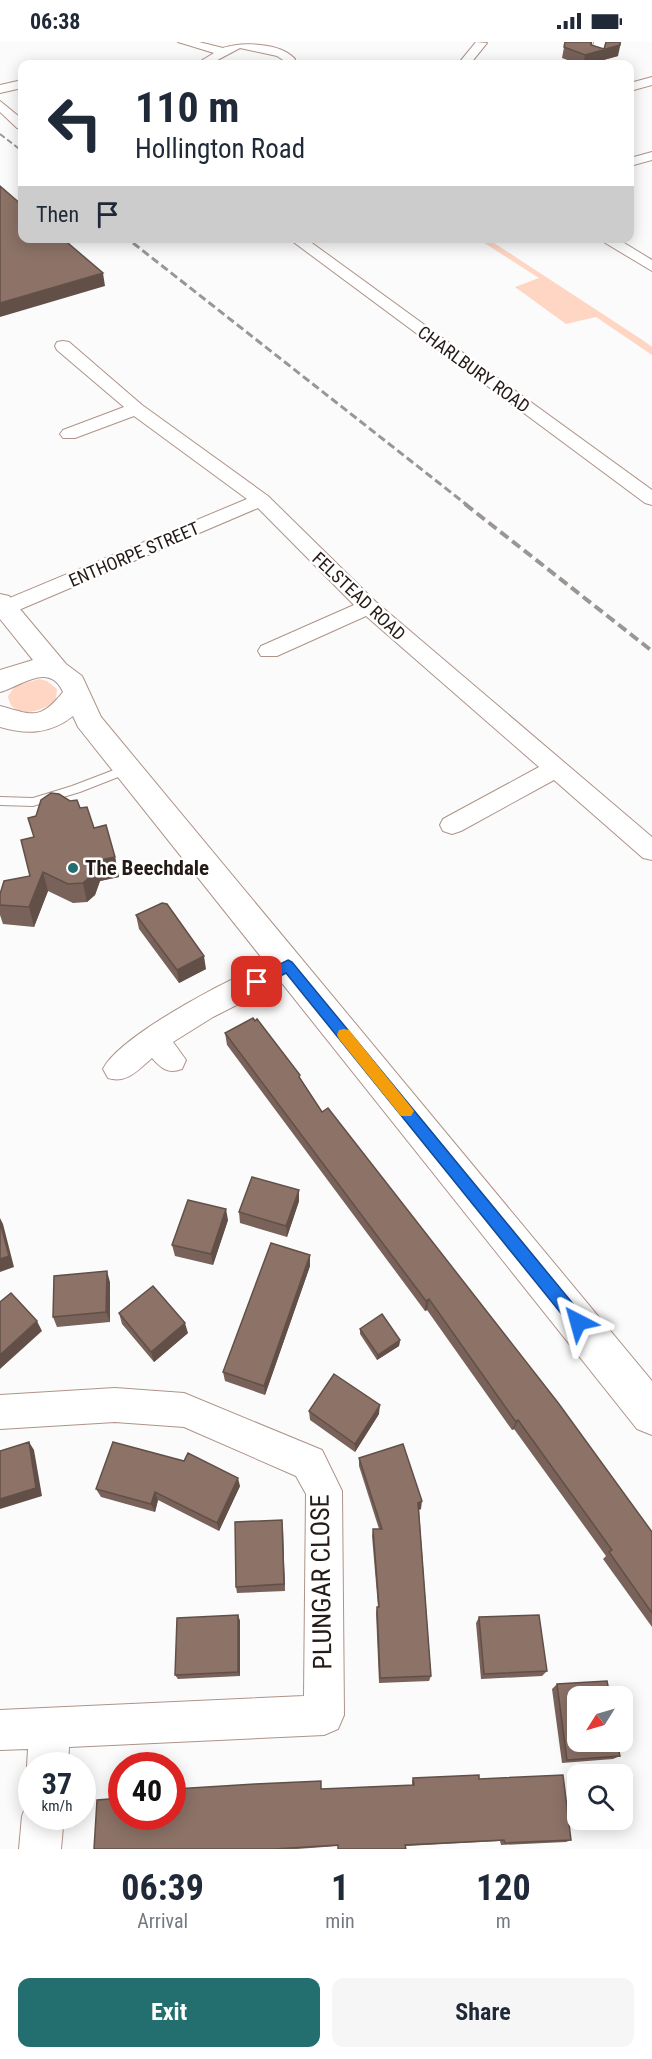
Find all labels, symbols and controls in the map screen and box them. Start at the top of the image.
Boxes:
text: 06:38 [30,9,81,34]
text: 110 m [135,83,240,132]
icon: left [36,84,114,162]
text: Hollington Road [135,133,305,165]
icon: arrive [91,198,124,231]
text: Then [36,202,79,227]
street label: CHARLBURY ROAD [414,321,534,417]
street label: ENTHORPE STREET [66,517,202,591]
street label: FELSTEAD ROAD [308,548,410,644]
place label: The Beechdale [85,856,209,880]
marker: The Beechdale [66,861,80,875]
pin [231,956,282,1007]
icon: arrive [240,965,273,998]
position arrow [546,1290,610,1354]
street label: PLUNGAR CLOSE [304,1494,338,1670]
north arrow [567,1686,633,1752]
map controls [567,1686,633,1830]
speed limit sign: 40 [108,1752,186,1830]
button: search [567,1764,633,1830]
text: 37 [42,1766,72,1801]
text: km/h [42,1797,72,1815]
text: 06:39 [121,1867,204,1909]
text: 1 [331,1867,349,1909]
text: 120 [476,1867,531,1909]
text: Arrival [137,1909,188,1933]
text: min [325,1909,355,1933]
text: m [496,1909,511,1933]
button: Exit [18,1978,320,2047]
button: Share [332,1978,634,2047]

